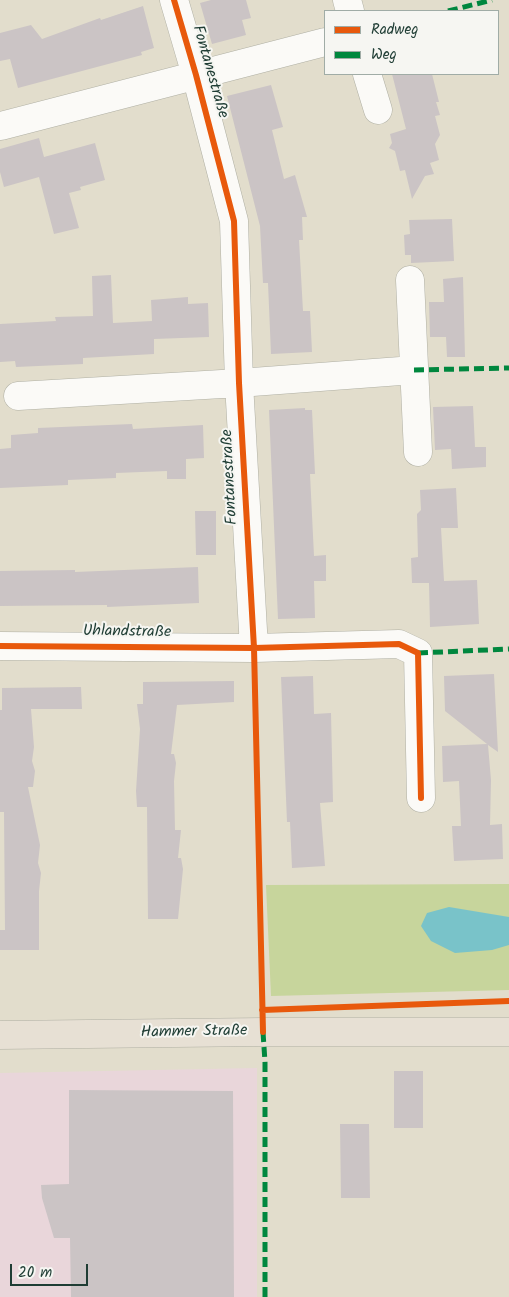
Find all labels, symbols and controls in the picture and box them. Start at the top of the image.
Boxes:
legend [324,10,499,75]
text: Radweg [371,18,418,42]
street label: Fontanestraße [187,23,231,121]
text: Weg [371,43,397,67]
street label: Fontanestraße [219,429,243,525]
street label: Uhlandstraße [83,623,171,643]
street label: Hammer Straße [141,1022,247,1044]
scale bar [12,1254,90,1286]
text: 20 m [18,1261,52,1285]

